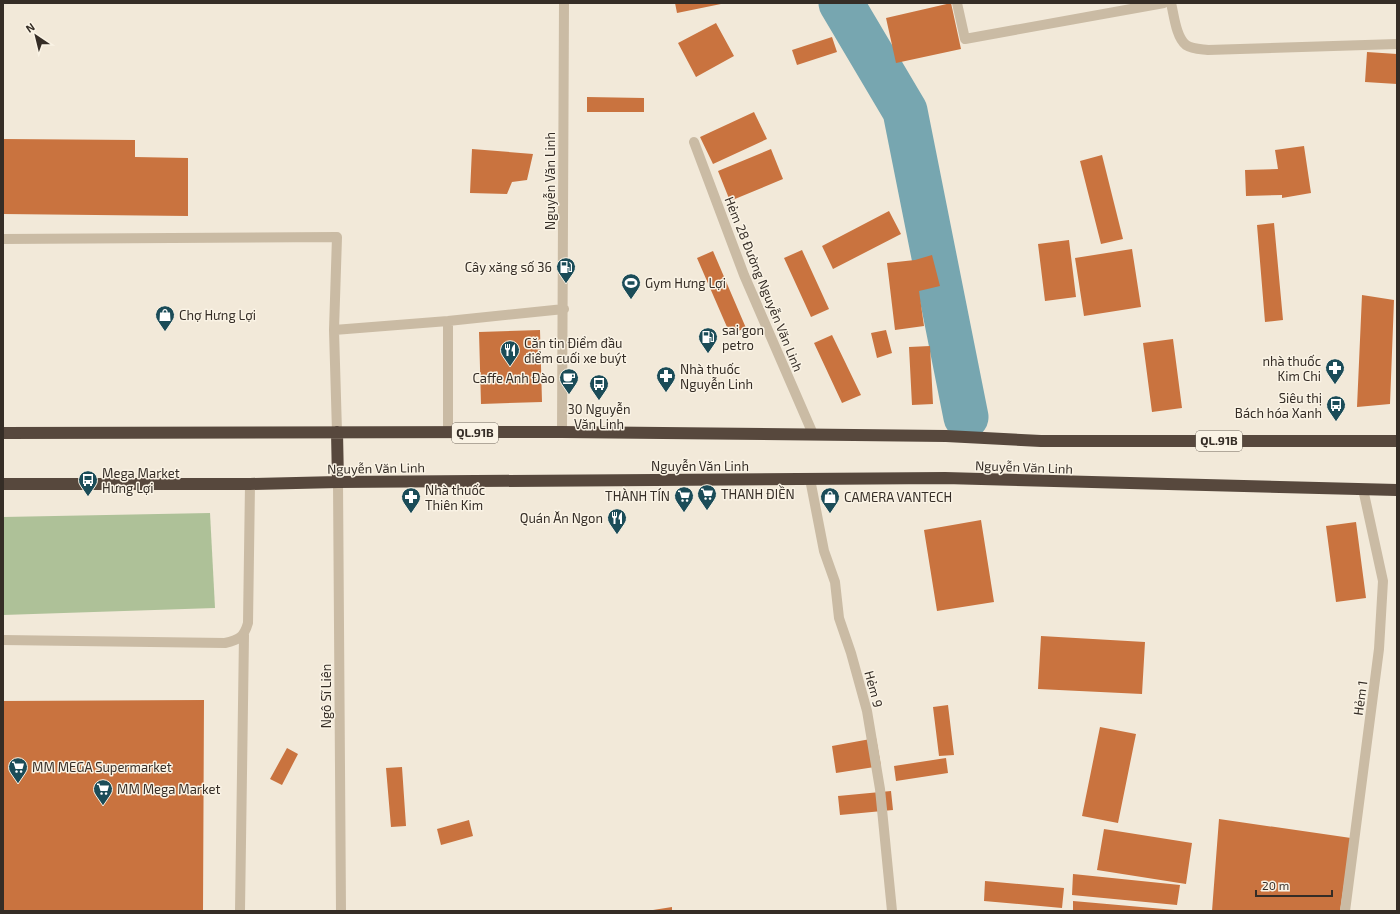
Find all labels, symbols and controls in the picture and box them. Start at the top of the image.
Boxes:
north arrow [16,16,56,56]
text: N [23,20,37,35]
street label: Nguyễn Văn Linh [542,132,558,230]
street label: Hẻm 28 Đường Nguyễn Văn Linh [721,194,807,374]
fuel station icon: Cây xăng số 36 [555,256,577,284]
place label: Cây xăng số 36 [465,259,552,275]
sports icon: Gym Hưng Lợi [620,272,642,300]
place label: Gym Hưng Lợi [645,275,726,291]
shop icon: Chợ Hưng Lợi [154,304,176,332]
place label: Chợ Hưng Lợi [179,307,256,323]
place label: sai gon petro [722,322,764,353]
fuel station icon: sai gon petro [697,326,719,354]
place label: Căn tin Điểm đầu điểm cuối xe buýt [524,335,626,366]
restaurant icon: Căn tin Điểm đầu điểm cuối xe buýt [499,339,521,367]
place label: nhà thuốc Kim Chi [1262,353,1321,384]
pharmacy icon: nhà thuốc Kim Chi [1324,357,1346,385]
place label: Nhà thuốc Nguyễn Linh [680,361,753,392]
pharmacy icon: Nhà thuốc Nguyễn Linh [655,365,677,393]
cafe icon: Caffe Anh Đào [558,367,580,395]
place label: Caffe Anh Đào [472,370,555,386]
bus stop icon: 30 Nguyễn Văn Linh [588,373,610,401]
place label: Siêu thị Bách hóa Xanh [1235,390,1322,421]
bus stop icon: Siêu thị Bách hóa Xanh [1325,394,1347,422]
place label: 30 Nguyễn Văn Linh [567,401,631,432]
road number: QL.91B [452,423,498,443]
road number: QL.91B [1196,431,1242,451]
street label: Nguyễn Văn Linh [975,457,1073,477]
street label: Nguyễn Văn Linh [651,458,749,474]
street label: Nguyễn Văn Linh [327,459,425,477]
place label: Mega Market Hưng Lợi [102,465,180,496]
bus stop icon: Mega Market Hưng Lợi [77,469,99,497]
place label: Nhà thuốc Thiên Kim [425,482,485,513]
supermarket icon: THANH ĐIỀN [696,483,718,511]
supermarket icon: THÀNH TÍN [673,485,695,513]
place label: THANH ĐIỀN [721,485,795,502]
pharmacy icon: Nhà thuốc Thiên Kim [400,486,422,514]
shop icon: CAMERA VANTECH [819,486,841,514]
place label: THÀNH TÍN [605,487,670,504]
place label: CAMERA VANTECH [844,489,952,505]
restaurant icon: Quán Ăn Ngon [606,507,628,535]
place label: Quán Ăn Ngon [520,510,603,526]
street label: Ngô Sĩ Liên [318,664,334,728]
street label: Hẻm 9 [861,669,887,709]
street label: Hẻm 1 [1350,679,1370,717]
supermarket icon: MM MEGA Supermarket [7,756,29,784]
place label: MM MEGA Supermarket [32,759,172,775]
supermarket icon: MM Mega Market [92,778,114,806]
place label: MM Mega Market [117,781,220,797]
scale bar [1256,872,1332,898]
text: 20 m [1262,878,1289,892]

